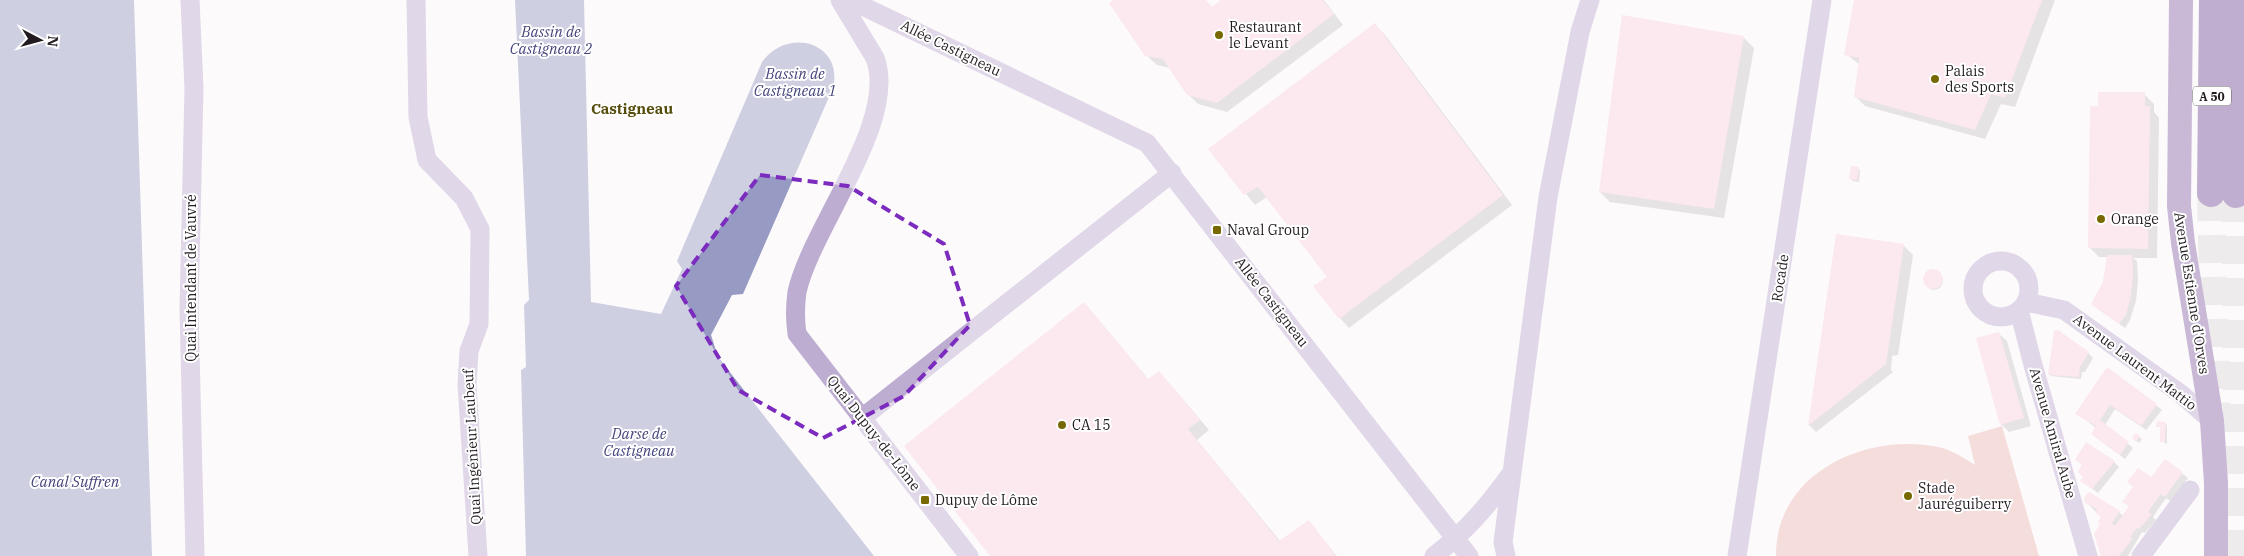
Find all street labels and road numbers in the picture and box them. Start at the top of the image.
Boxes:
street label: Allée Castigneau [898,16,1004,80]
road number: A 50 [2193,86,2231,105]
street label: Quai Intendant de Vauvré [182,194,200,362]
street label: Avenue Estienne d'Orves [2170,211,2214,375]
street label: Allée Castigneau [1231,253,1313,351]
street label: Rocade [1767,253,1793,303]
street label: Avenue Laurent Mattio [2070,310,2200,414]
street label: Avenue Amiral Aube [2026,366,2080,500]
street label: Quai Ingénieur Laubeuf [459,368,485,525]
street label: Quai Dupuy-de-Lôme [823,372,925,494]

